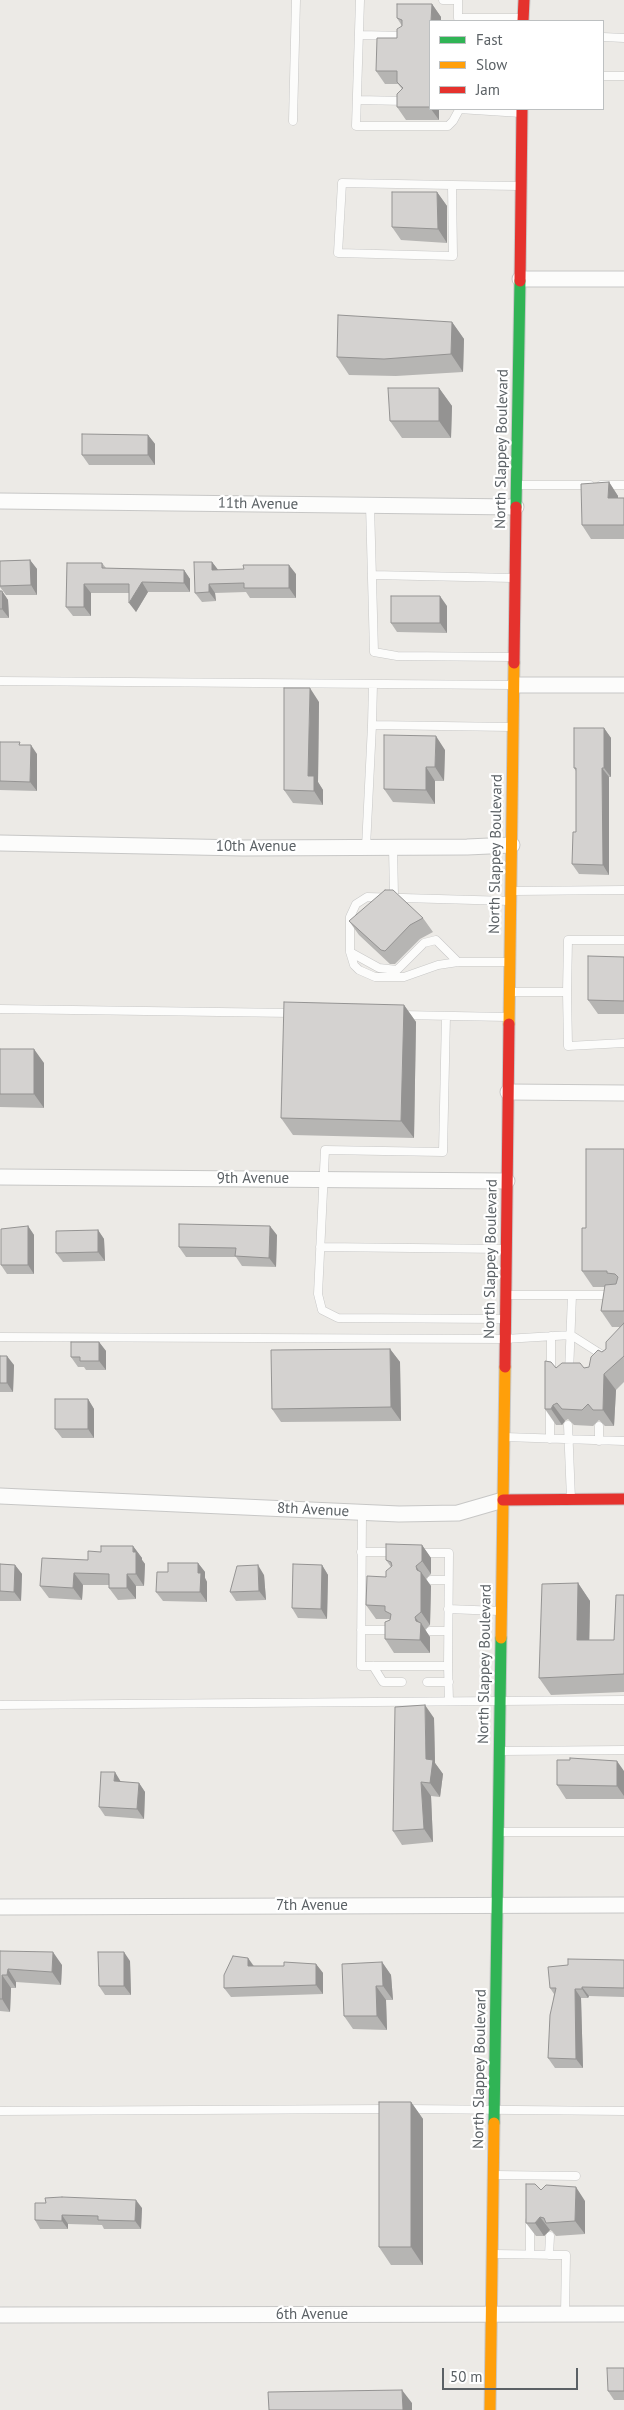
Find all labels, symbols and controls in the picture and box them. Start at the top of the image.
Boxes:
legend [429,20,604,110]
text: Fast [476,30,503,49]
text: Slow [476,55,507,74]
text: Jam [476,80,500,99]
street label: North Slappey Boulevard [492,369,512,529]
street label: 11th Avenue [218,494,298,514]
street label: North Slappey Boulevard [486,774,506,934]
street label: 10th Avenue [216,838,296,856]
street label: 9th Avenue [217,1170,289,1188]
street label: North Slappey Boulevard [481,1179,501,1339]
street label: 8th Avenue [276,1499,350,1521]
street label: North Slappey Boulevard [475,1584,495,1744]
street label: 7th Avenue [276,1897,348,1915]
street label: North Slappey Boulevard [470,1989,490,2149]
street label: 6th Avenue [276,2306,348,2324]
scale bar [444,2358,580,2390]
text: 50 m [450,2367,483,2386]

